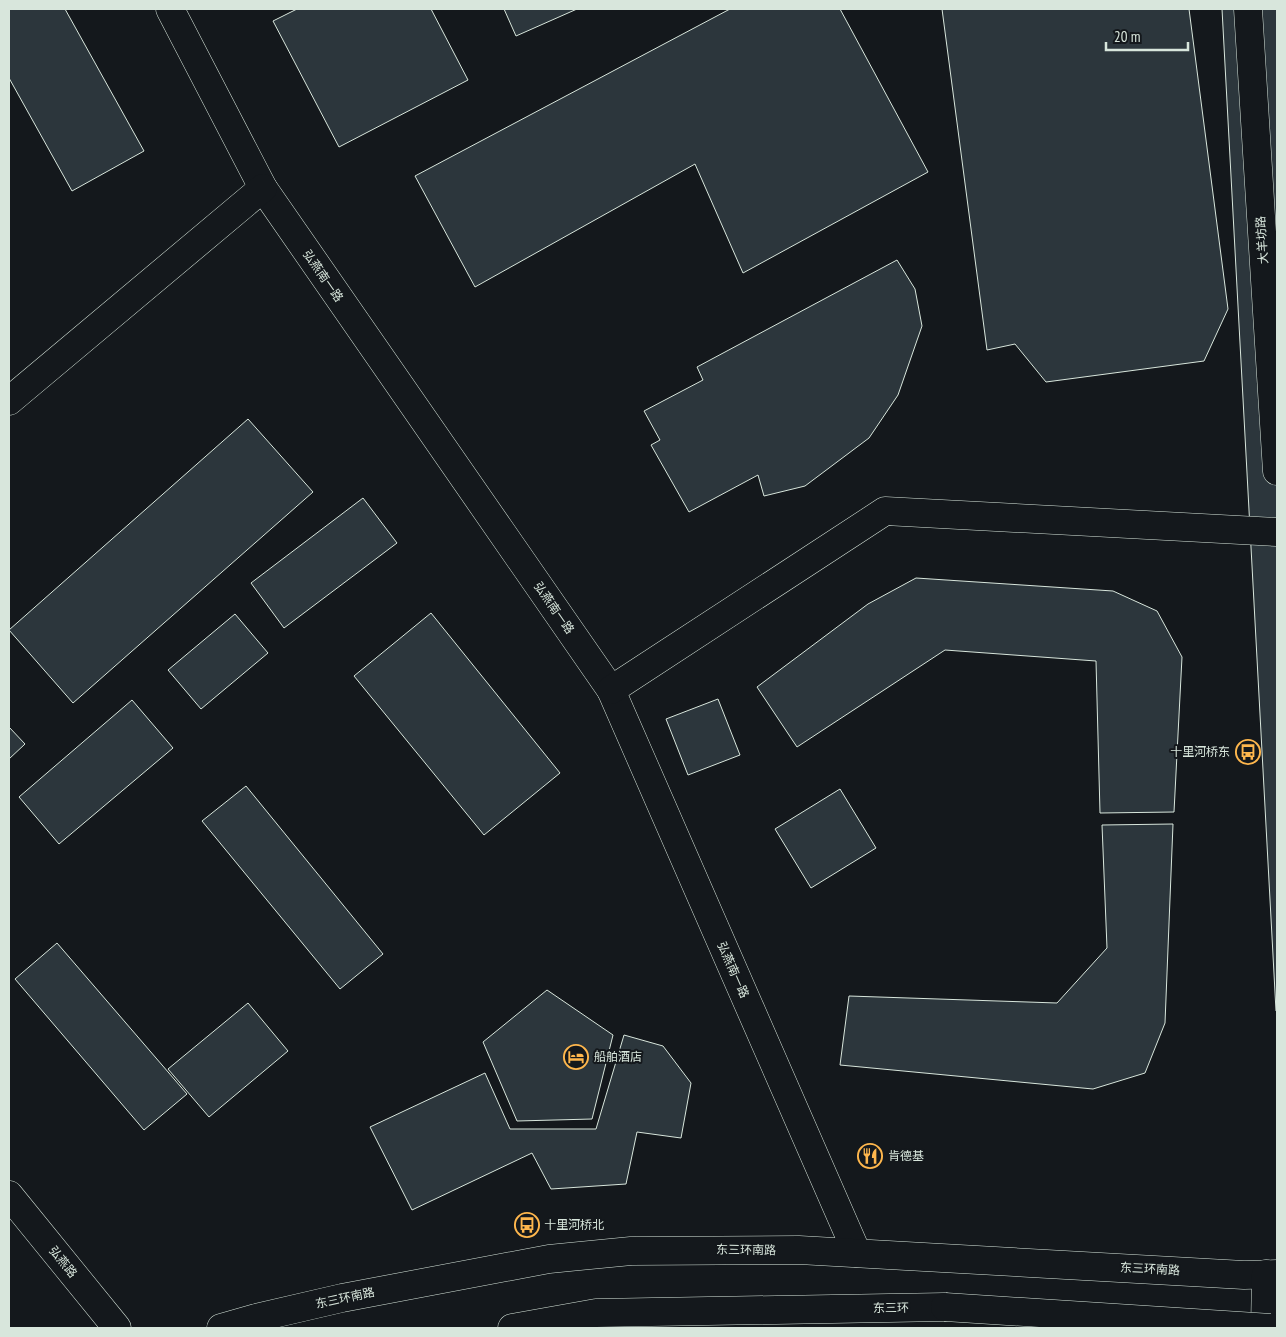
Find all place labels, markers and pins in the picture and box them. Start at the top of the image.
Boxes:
bus stop icon: 十里河桥东 [1235,739,1261,765]
place label: 十里河桥东 [1170,744,1230,759]
hotel icon: 船舶酒店 [563,1044,589,1070]
place label: 船舶酒店 [594,1049,642,1064]
restaurant icon: 肯德基 [857,1143,883,1169]
place label: 肯德基 [888,1148,924,1163]
bus stop icon: 十里河桥北 [514,1212,540,1238]
place label: 十里河桥北 [544,1217,604,1232]

